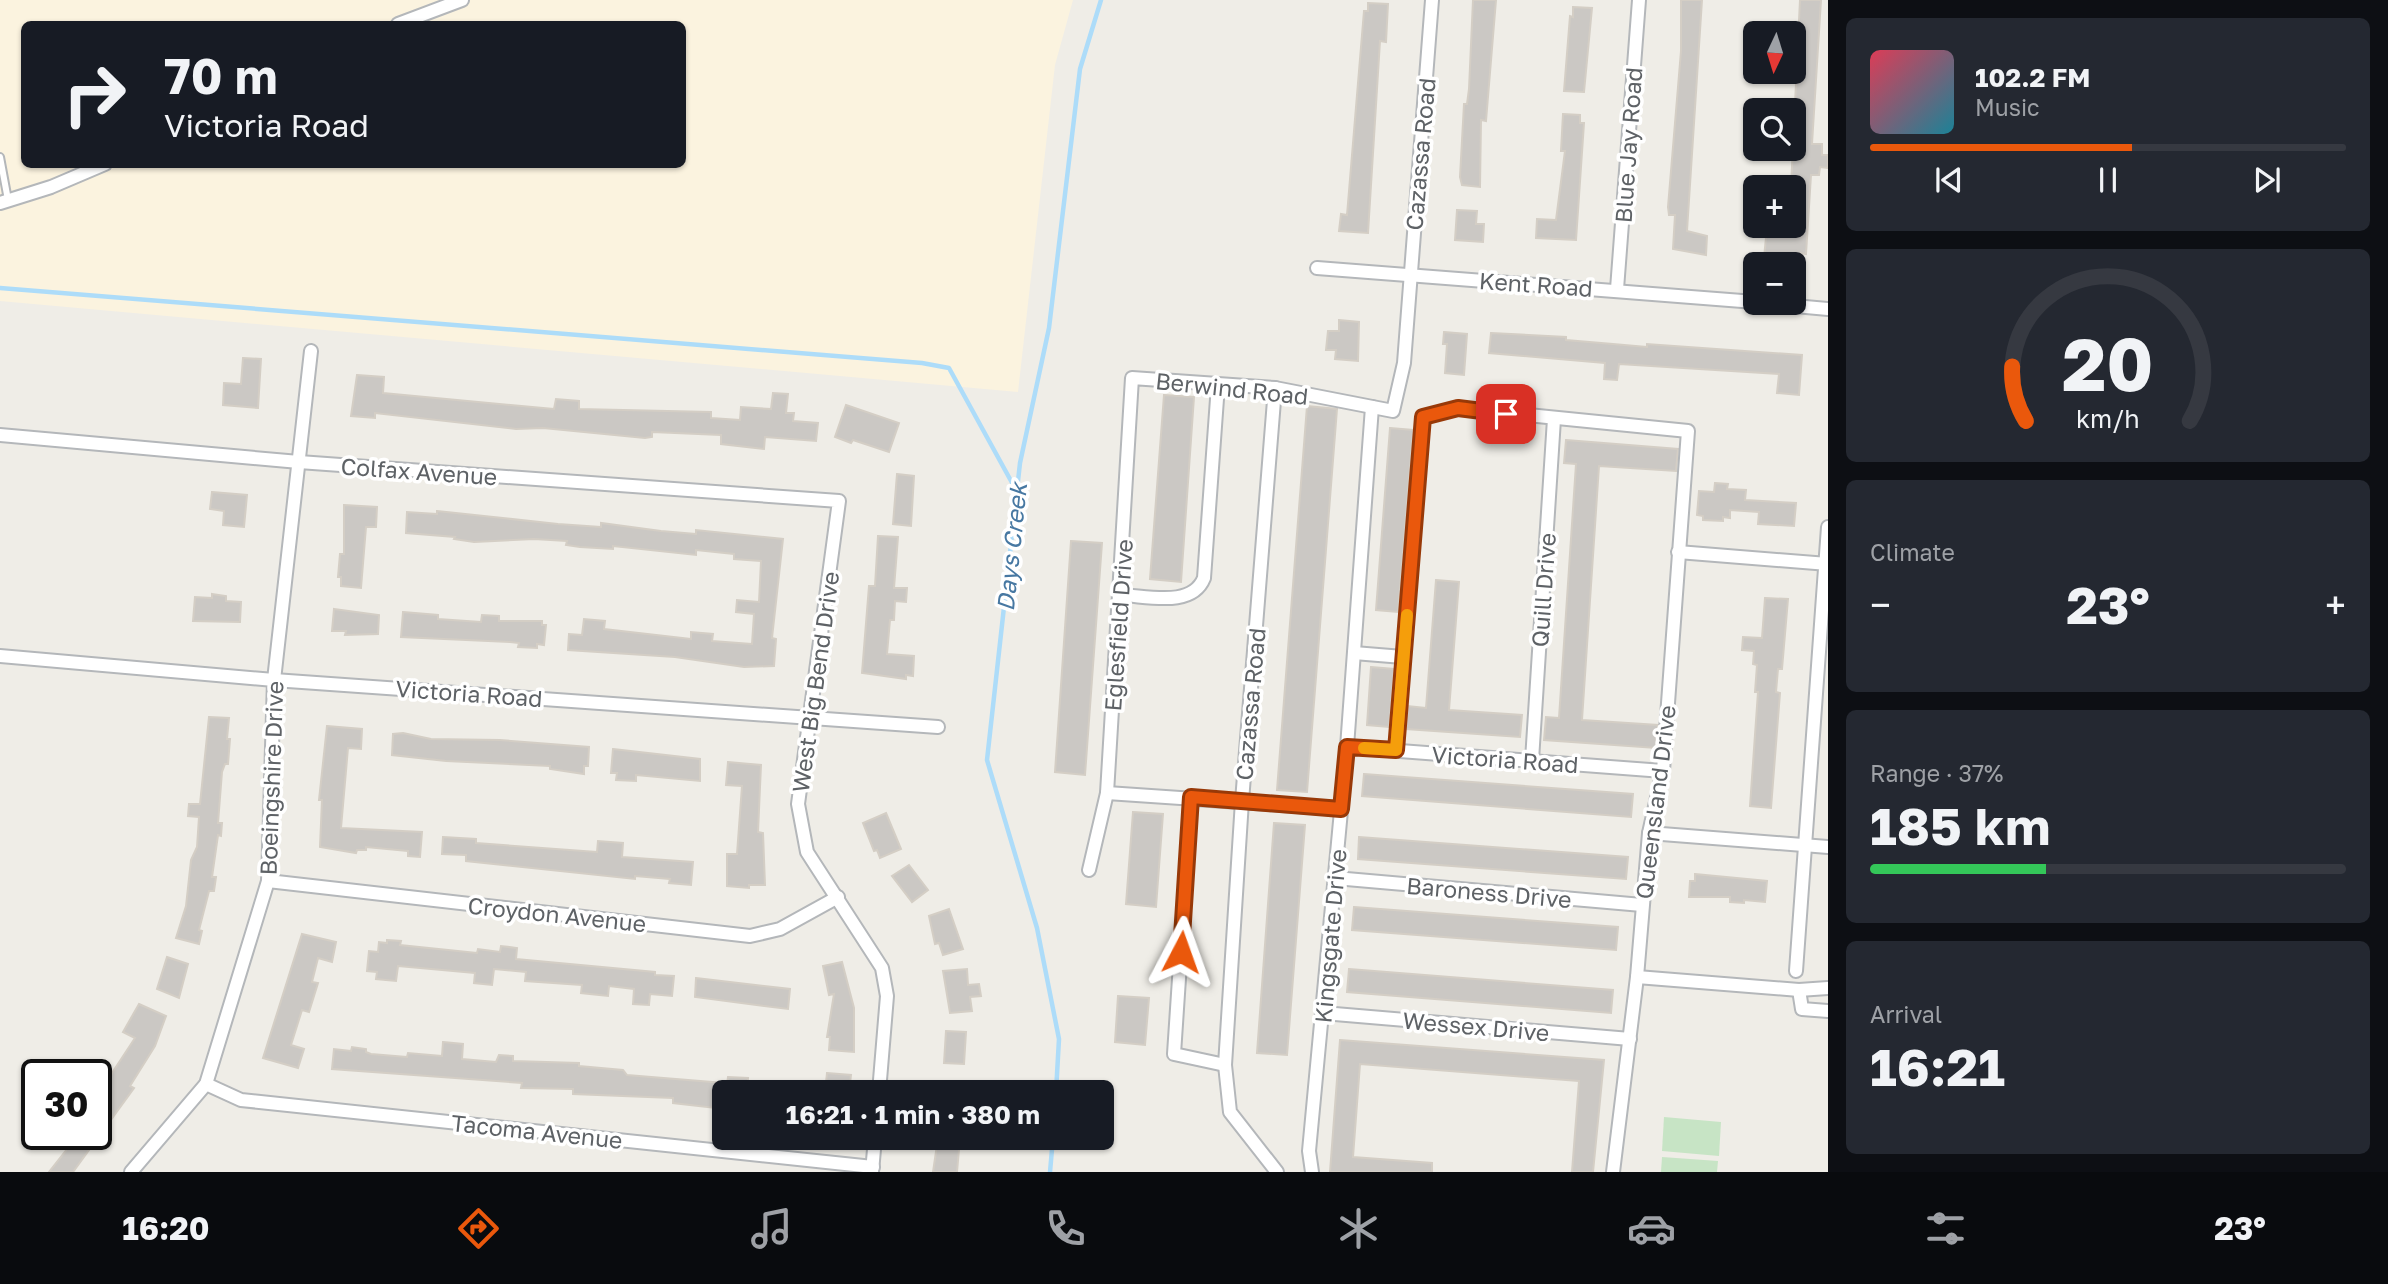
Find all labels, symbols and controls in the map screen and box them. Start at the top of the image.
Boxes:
north arrow [1743,21,1806,84]
map controls [1743,21,1806,315]
text: 70 m [164,46,278,105]
icon: right [49,49,140,140]
text: 102.2 FM [1975,62,2090,93]
street label: Blue Jay Road [1609,66,1647,224]
street label: Cazassa Road [1399,77,1441,231]
text: Music [1975,93,2040,121]
button: search [1743,98,1806,161]
text: Victoria Road [164,106,369,144]
icon: previous [1930,161,1968,199]
icon: pause [2089,161,2127,199]
icon: next [2248,161,2286,199]
button: + [1743,175,1806,238]
button: − [1743,252,1806,315]
street label: Kent Road [1478,266,1594,302]
text: 20 [2062,321,2154,408]
street label: Berwind Road [1154,366,1310,410]
pin [1476,384,1536,444]
icon: arrive [1487,395,1525,433]
text: km/h [2076,403,2140,434]
street label: Colfax Avenue [340,452,498,490]
water label: Days Creek [990,479,1033,613]
street label: Quill Drive [1525,532,1561,648]
street label: Eglesfield Drive [1098,538,1138,712]
text: Climate [1870,538,1955,566]
street label: West Big Bend Drive [786,570,844,794]
text: 23° [2066,573,2150,635]
text: − [1870,582,1891,627]
text: + [2325,582,2346,627]
street label: Cazassa Road [1229,627,1271,781]
street label: Victoria Road [395,674,543,712]
street label: Boeingshire Drive [254,680,288,876]
street label: Queensland Drive [1629,703,1681,901]
street label: Victoria Road [1431,740,1579,778]
text: Range · 37% [1870,759,2003,787]
text: 185 km [1870,794,2050,856]
street label: Kingsgate Drive [1308,848,1352,1024]
street label: Baroness Drive [1405,871,1573,913]
street label: Croydon Avenue [466,891,648,937]
position arrow [1144,915,1218,989]
text: Arrival [1870,1000,1942,1028]
street label: Wessex Drive [1401,1006,1551,1046]
text: 16:21 [1870,1035,2005,1097]
speed limit sign: 30 [21,1059,112,1150]
text: 16:21 · 1 min · 380 m [786,1099,1040,1130]
street label: Tacoma Avenue [450,1108,624,1154]
icon: directions [454,1204,503,1253]
icon: music [747,1204,796,1253]
icon: phone [1041,1204,1090,1253]
icon: climate [1334,1204,1383,1253]
icon: car [1627,1204,1676,1253]
icon: filters [1921,1204,1970,1253]
text: 16:20 [122,1209,210,1247]
text: 23° [2214,1209,2266,1247]

